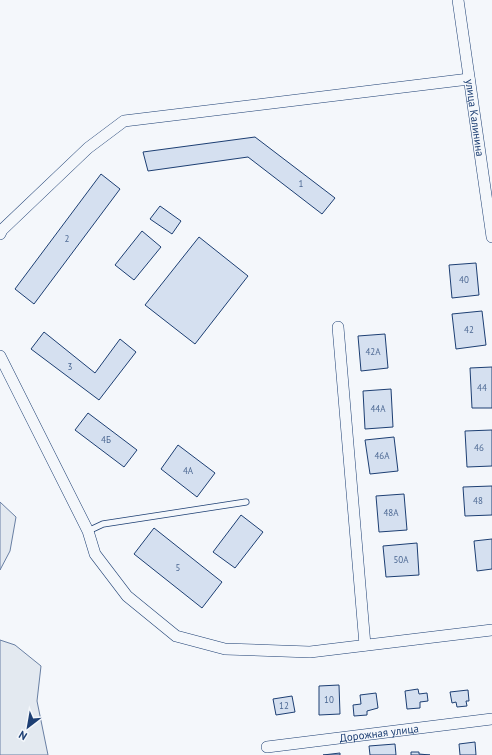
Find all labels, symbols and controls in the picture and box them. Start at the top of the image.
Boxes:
street label: улица Калинина [462,78,487,157]
house number: 1 [299,178,304,189]
house number: 2 [65,233,70,244]
house number: 40 [459,274,469,285]
house number: 42 [464,324,474,335]
house number: 42А [365,346,381,357]
house number: 3 [68,361,73,372]
house number: 44 [477,382,487,393]
house number: 44А [370,403,386,414]
house number: 4Б [101,434,111,445]
house number: 46 [474,442,484,453]
house number: 46А [374,450,390,461]
house number: 4А [183,465,194,476]
house number: 48 [473,495,483,506]
house number: 48А [383,507,399,518]
house number: 50А [393,554,409,565]
house number: 5 [176,562,181,573]
house number: 10 [324,694,334,705]
house number: 12 [279,700,289,711]
north arrow [8,707,48,747]
street label: Дорожная улица [339,721,420,745]
text: N [16,728,30,743]

